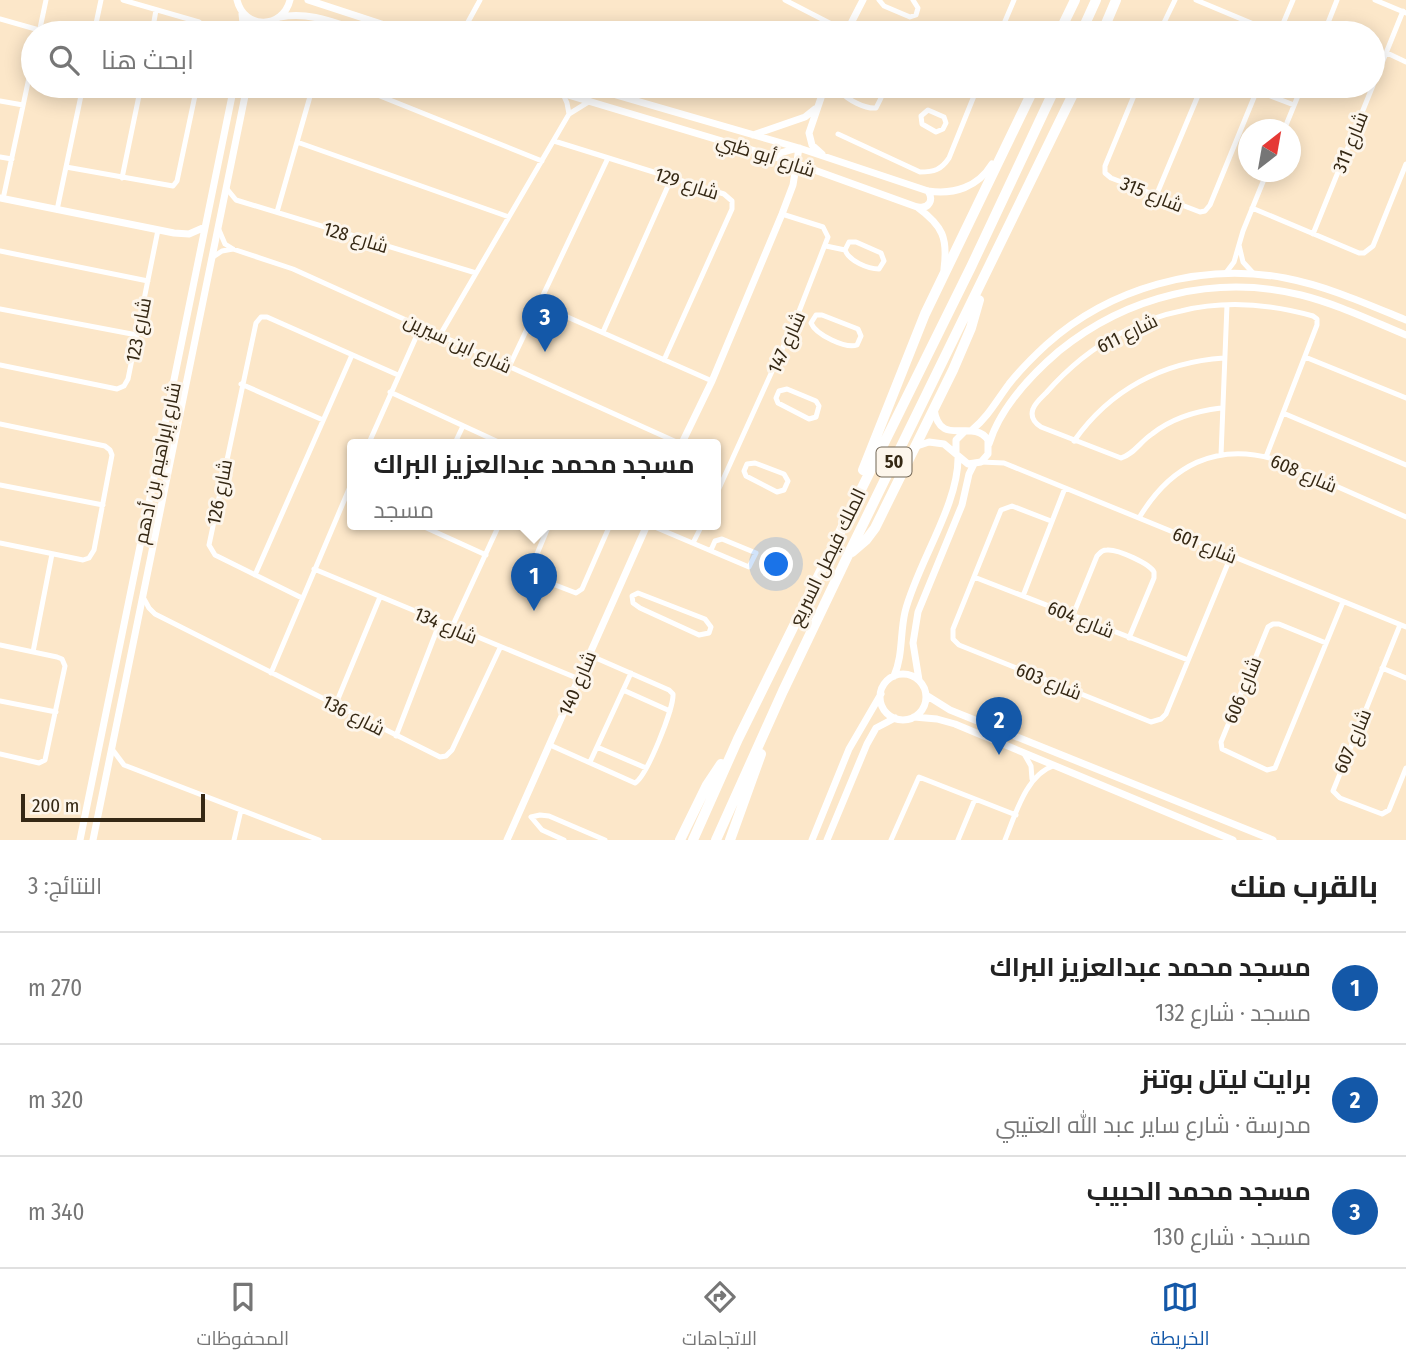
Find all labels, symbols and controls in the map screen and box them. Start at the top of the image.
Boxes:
search box [21,21,1385,98]
icon: search [45,41,83,79]
text: ابحث هنا [101,45,194,76]
street label: شارع 311 [1328,108,1375,177]
north arrow [1238,119,1301,182]
street label: شارع أبو ظبي [713,129,818,185]
street label: شارع 129 [651,162,722,207]
street label: شارع 315 [1116,172,1187,219]
street label: شارع 128 [320,217,391,260]
pin: 3 [522,294,568,352]
street label: شارع 123 [121,296,158,365]
street label: شارع 147 [763,308,812,377]
street label: شارع ابن سيرين [399,309,515,380]
street label: شارع 611 [1093,309,1162,360]
street label: شارع إبراهيم بن أدهم [129,380,188,546]
popup [347,439,721,530]
road number: 50 [876,448,912,476]
text: مسجد محمد عبدالعزيز البراك [373,449,695,480]
street label: شارع 608 [1266,449,1341,500]
street label: شارع 126 [202,457,239,527]
street label: الملك فيصل السريع [784,484,873,631]
text: مسجد [373,496,434,524]
street label: شارع 601 [1168,522,1240,571]
your location [759,547,793,581]
pin: 1 [511,553,557,611]
street label: شارع 604 [1043,596,1117,645]
street label: شارع 134 [410,602,481,651]
street label: شارع 140 [554,647,603,720]
street label: شارع 606 [1219,653,1268,728]
street label: شارع 603 [1012,658,1085,707]
street label: شارع 136 [318,690,389,743]
pin: 2 [976,697,1022,755]
street label: شارع 607 [1329,705,1378,778]
scale bar [21,791,205,823]
text: 200 m [32,794,79,817]
text: بالقرب منك [1230,869,1378,905]
text: النتائج: 3 [28,872,102,900]
text: مسجد محمد عبدالعزيز البراك [990,952,1311,983]
text: 270 m [28,974,82,1002]
text: 1 [1350,974,1360,1002]
text: مسجد · شارع 132 [1155,999,1311,1027]
text: برايت ليتل بوتنز [1141,1064,1311,1095]
text: 320 m [28,1086,83,1114]
text: 2 [1350,1086,1360,1114]
text: مدرسة · شارع ساير عبد الله العتيبي [996,1111,1311,1139]
text: مسجد محمد الحبيب [1087,1176,1311,1207]
text: 340 m [28,1198,84,1226]
text: 3 [1350,1198,1360,1226]
text: مسجد · شارع 130 [1153,1223,1311,1251]
tab: المحفوظات [197,1278,289,1356]
tab: الاتجاهات [682,1278,757,1356]
tab: الخريطة [1150,1278,1210,1356]

